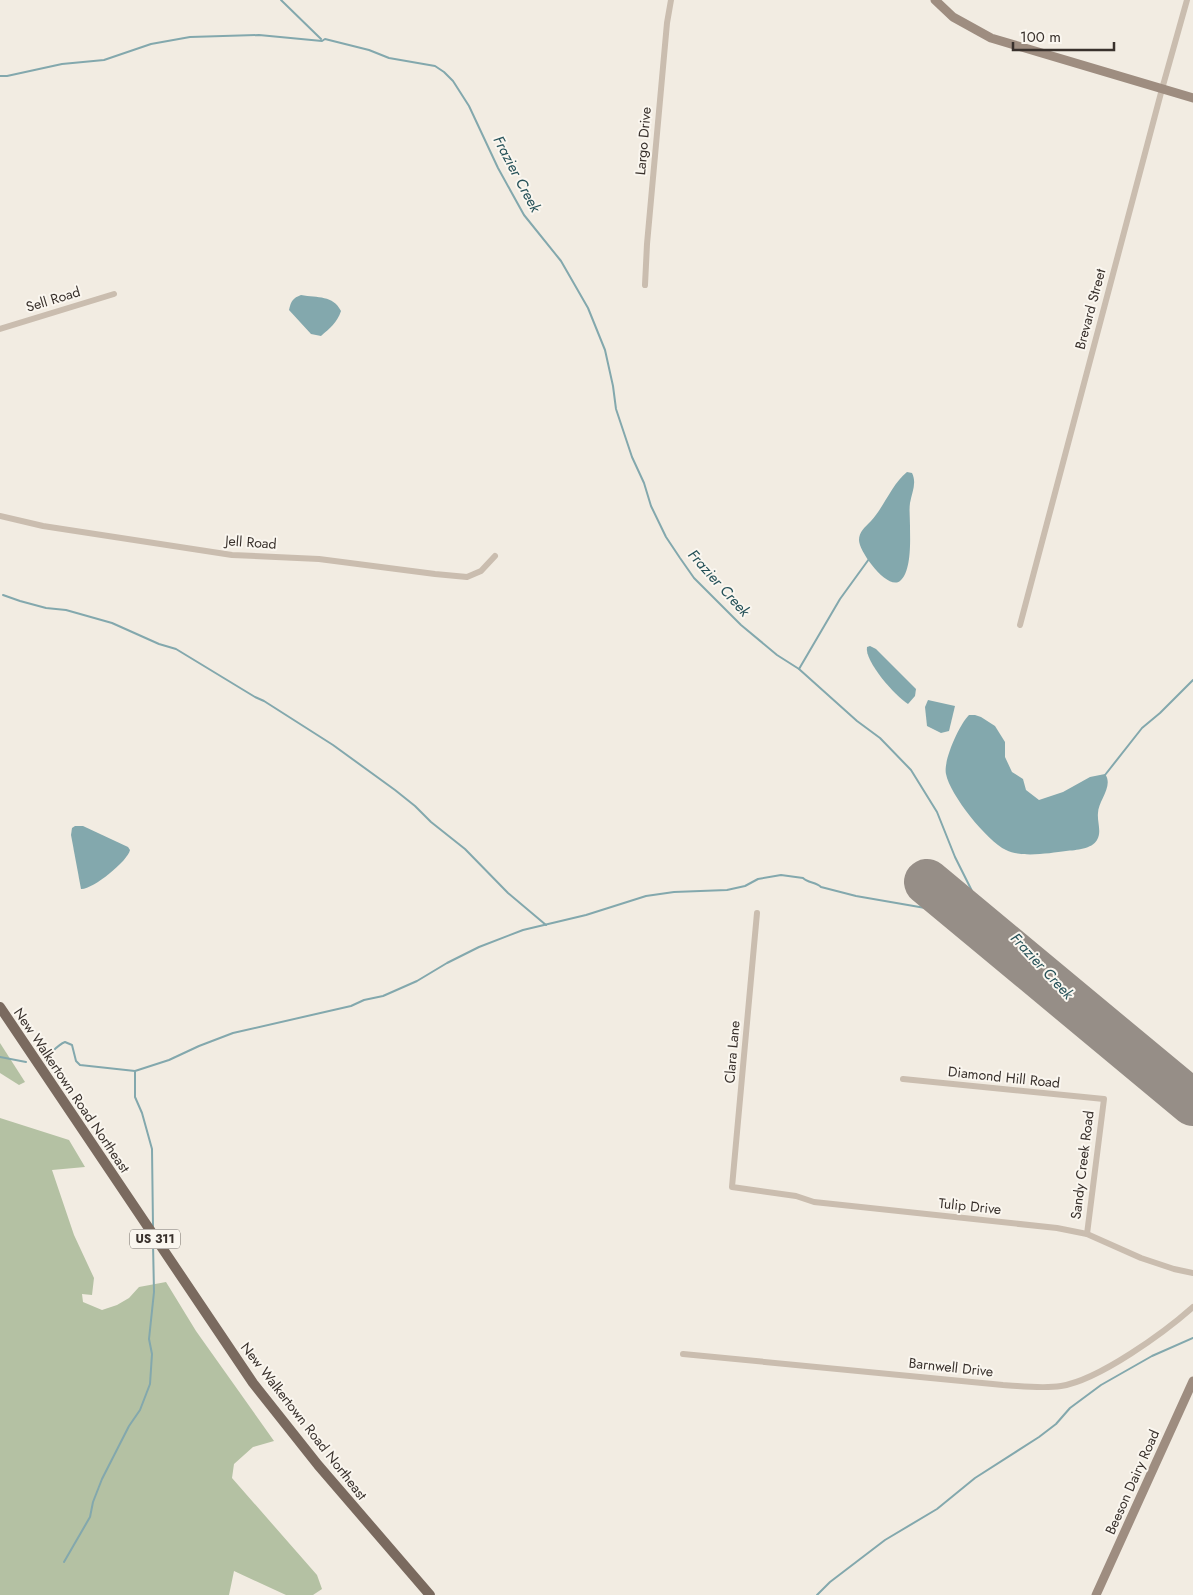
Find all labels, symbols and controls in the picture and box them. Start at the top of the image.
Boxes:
scale bar [1013,20,1114,52]
text: 100 m [1020,26,1061,48]
street label: Largo Drive [630,106,656,176]
water label: Frazier Creek [488,132,547,217]
street label: Brevard Street [1070,266,1111,352]
street label: Sell Road [23,281,83,317]
street label: Jell Road [223,530,277,554]
water label: Frazier Creek [683,544,756,622]
water label: Frazier Creek [1005,928,1079,1005]
street label: New Walkertown Road Northeast [9,1004,135,1177]
street label: Clara Lane [719,1020,745,1084]
street label: Diamond Hill Road [947,1061,1061,1093]
street label: Sandy Creek Road [1065,1110,1099,1220]
street label: Tulip Drive [938,1193,1002,1219]
road number: US 311 [130,1230,180,1248]
street label: New Walkertown Road Northeast [236,1338,372,1505]
street label: Barnwell Drive [908,1353,994,1381]
street label: Beeson Dairy Road [1100,1426,1164,1538]

